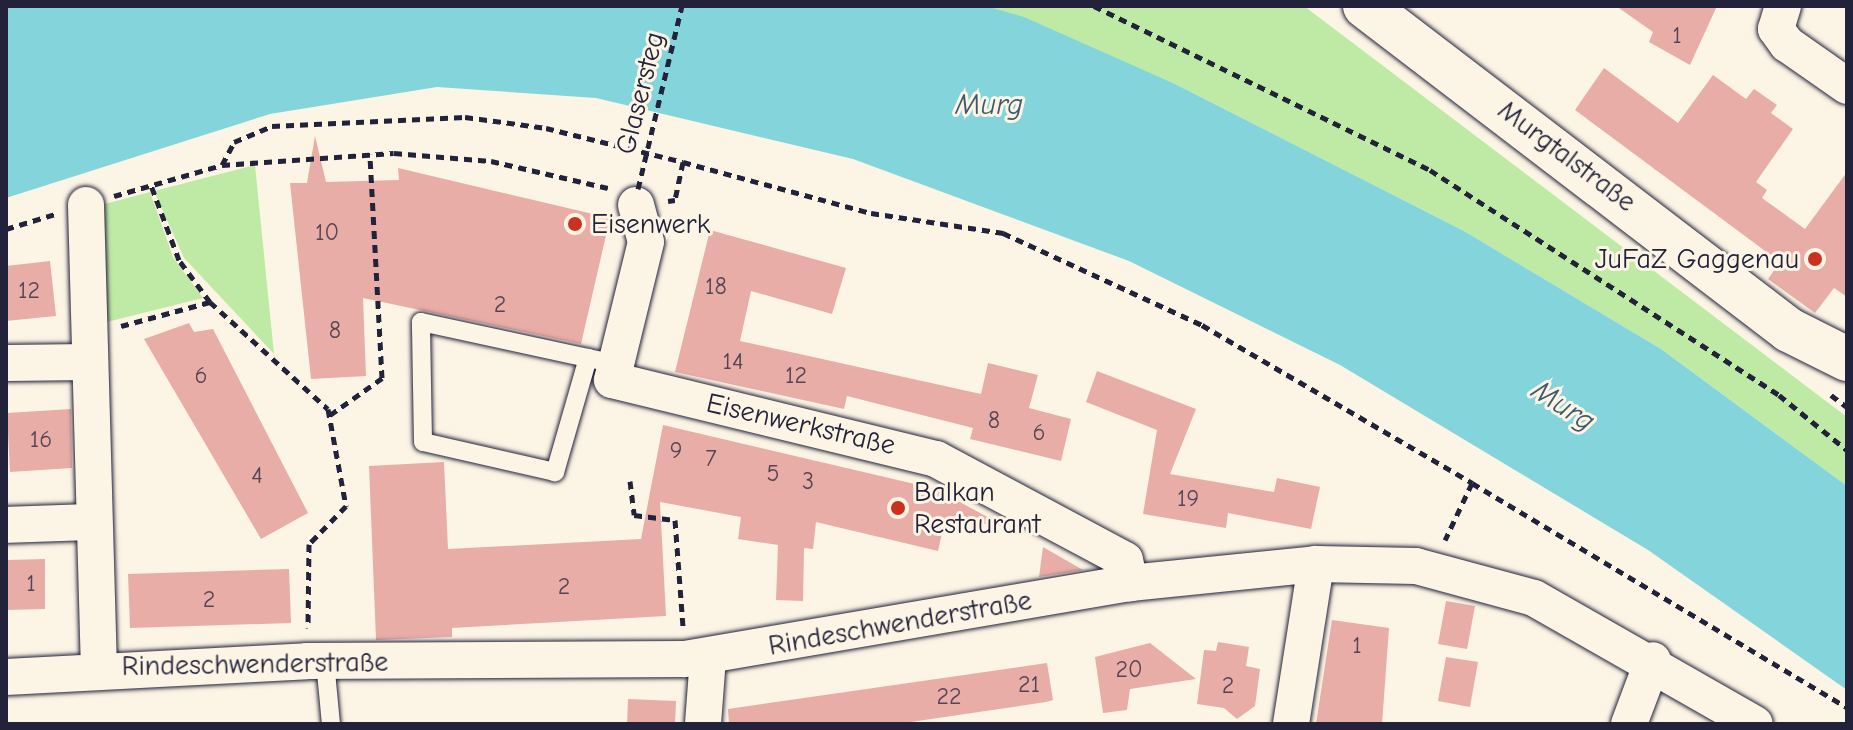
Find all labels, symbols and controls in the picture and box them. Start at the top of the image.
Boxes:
house number: 1 [1672,22,1682,50]
street label: Glasersteg [609,28,671,158]
water label: Murg [955,87,1023,123]
street label: Murgtalstraße [1491,93,1643,219]
place label: Eisenwerk [591,207,710,241]
marker: Eisenwerk [566,215,584,233]
house number: 10 [315,219,339,247]
place label: JuFaZ Gaggenau [1595,242,1799,276]
marker: JuFaZ Gaggenau [1806,250,1824,268]
house number: 18 [705,273,727,301]
house number: 12 [18,277,40,305]
house number: 2 [494,291,506,319]
house number: 8 [329,317,341,345]
house number: 14 [722,348,744,376]
house number: 6 [194,362,208,390]
house number: 12 [785,362,807,390]
water label: Murg [1525,372,1601,440]
street label: Eisenwerkstraße [703,386,899,462]
house number: 8 [988,407,1000,435]
house number: 6 [1032,419,1046,447]
house number: 16 [30,426,52,454]
house number: 9 [670,437,682,465]
house number: 7 [705,445,717,473]
house number: 5 [766,460,780,488]
house number: 4 [251,462,263,490]
house number: 3 [802,468,814,496]
place label: Balkan Restaurant [914,475,1041,541]
house number: 19 [1177,485,1199,513]
marker: Balkan Restaurant [889,499,907,517]
house number: 1 [26,570,36,598]
house number: 2 [558,573,570,601]
street label: Rindeschwenderstraße [766,583,1034,663]
house number: 2 [203,586,215,614]
house number: 1 [1352,632,1362,660]
street label: Rindeschwenderstraße [121,645,389,683]
house number: 20 [1115,656,1143,684]
house number: 21 [1018,671,1040,699]
house number: 2 [1222,672,1234,700]
house number: 22 [936,683,962,711]

